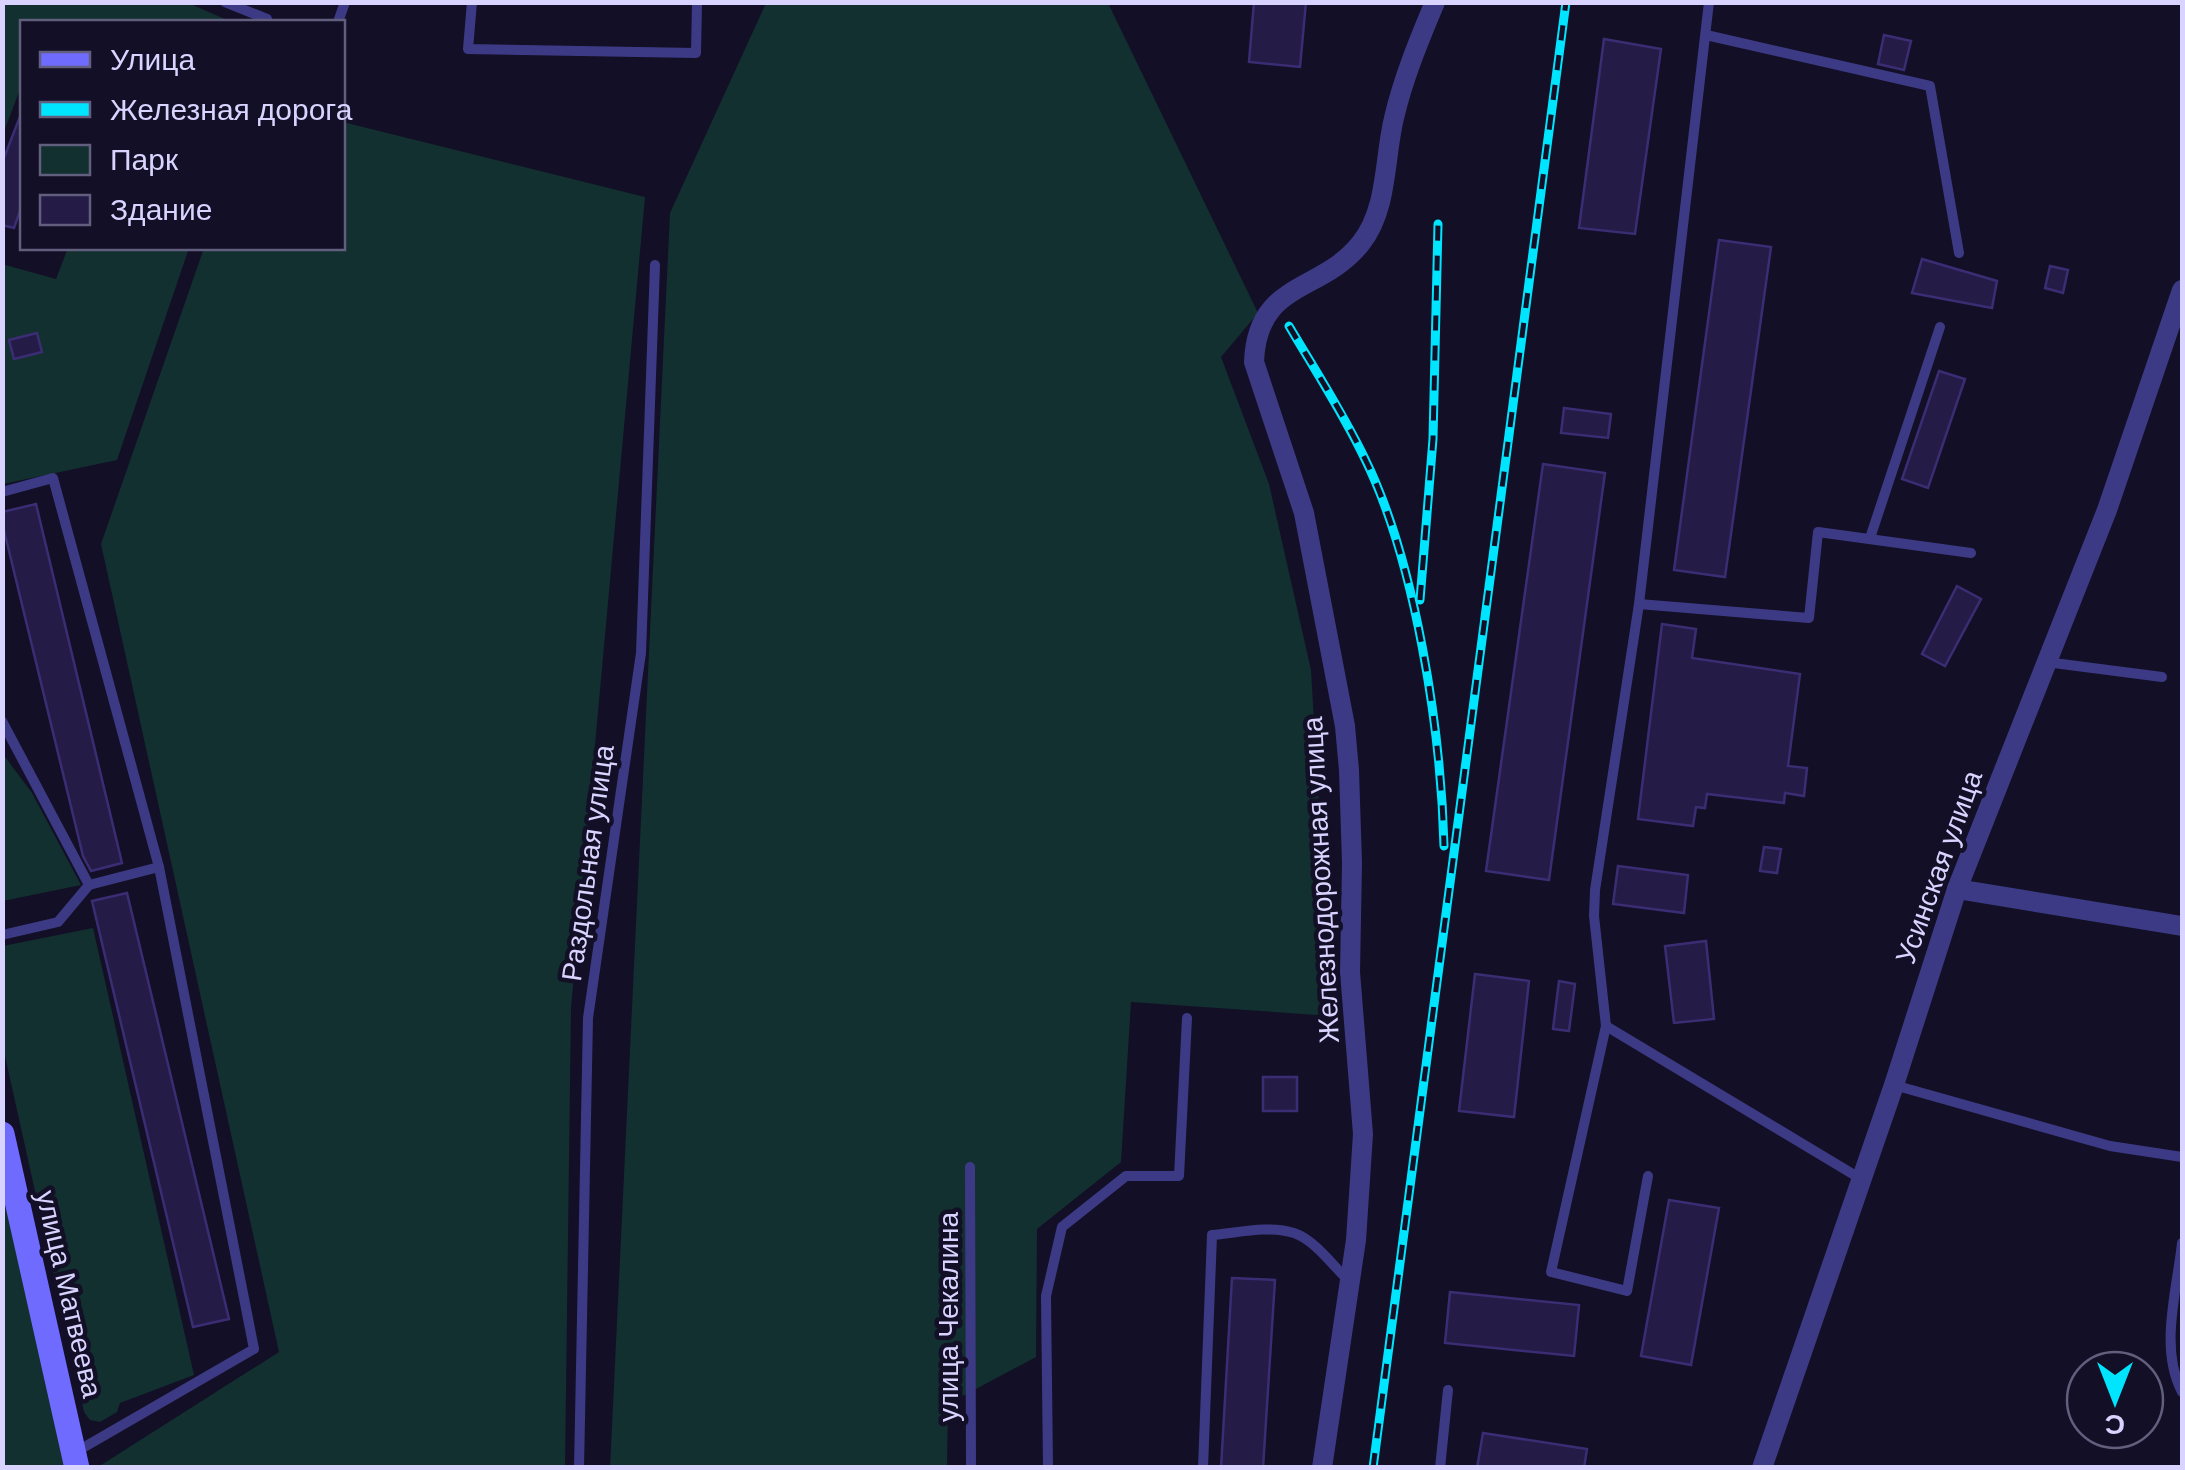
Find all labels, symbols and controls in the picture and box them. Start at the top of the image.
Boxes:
legend [20,20,345,250]
text: Улица [110,40,195,79]
text: Железная дорога [110,90,353,129]
text: Парк [110,140,179,179]
text: Здание [110,190,212,229]
street label: Железнодорожная улица [1294,715,1348,1044]
street label: Раздольная улица [553,742,623,983]
street label: Усинская улица [1887,765,1991,969]
street label: улица Матвеева [27,1187,111,1402]
street label: улица Чекалина [930,1212,967,1422]
north arrow [2065,1350,2165,1450]
text: С [2105,1406,2125,1443]

